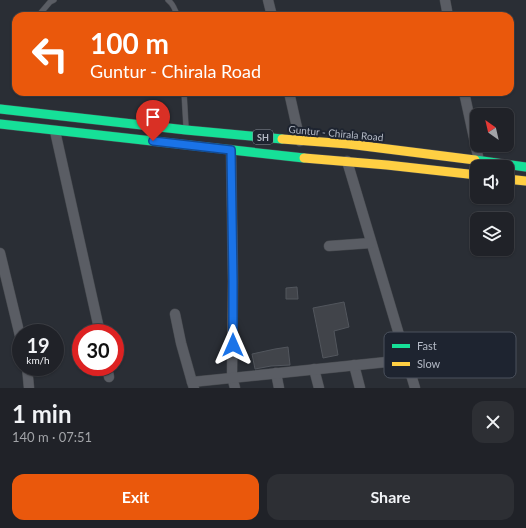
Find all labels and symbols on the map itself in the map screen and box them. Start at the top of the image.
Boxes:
pin [136,100,170,141]
north arrow [470,108,514,152]
street label: Guntur - Chirala Road [288,123,384,143]
road number: SH [253,130,273,144]
speed limit sign: 30 [72,324,124,376]
position arrow [212,324,254,366]
legend [384,332,516,378]
text: Fast [417,339,437,352]
text: Slow [417,357,441,370]

